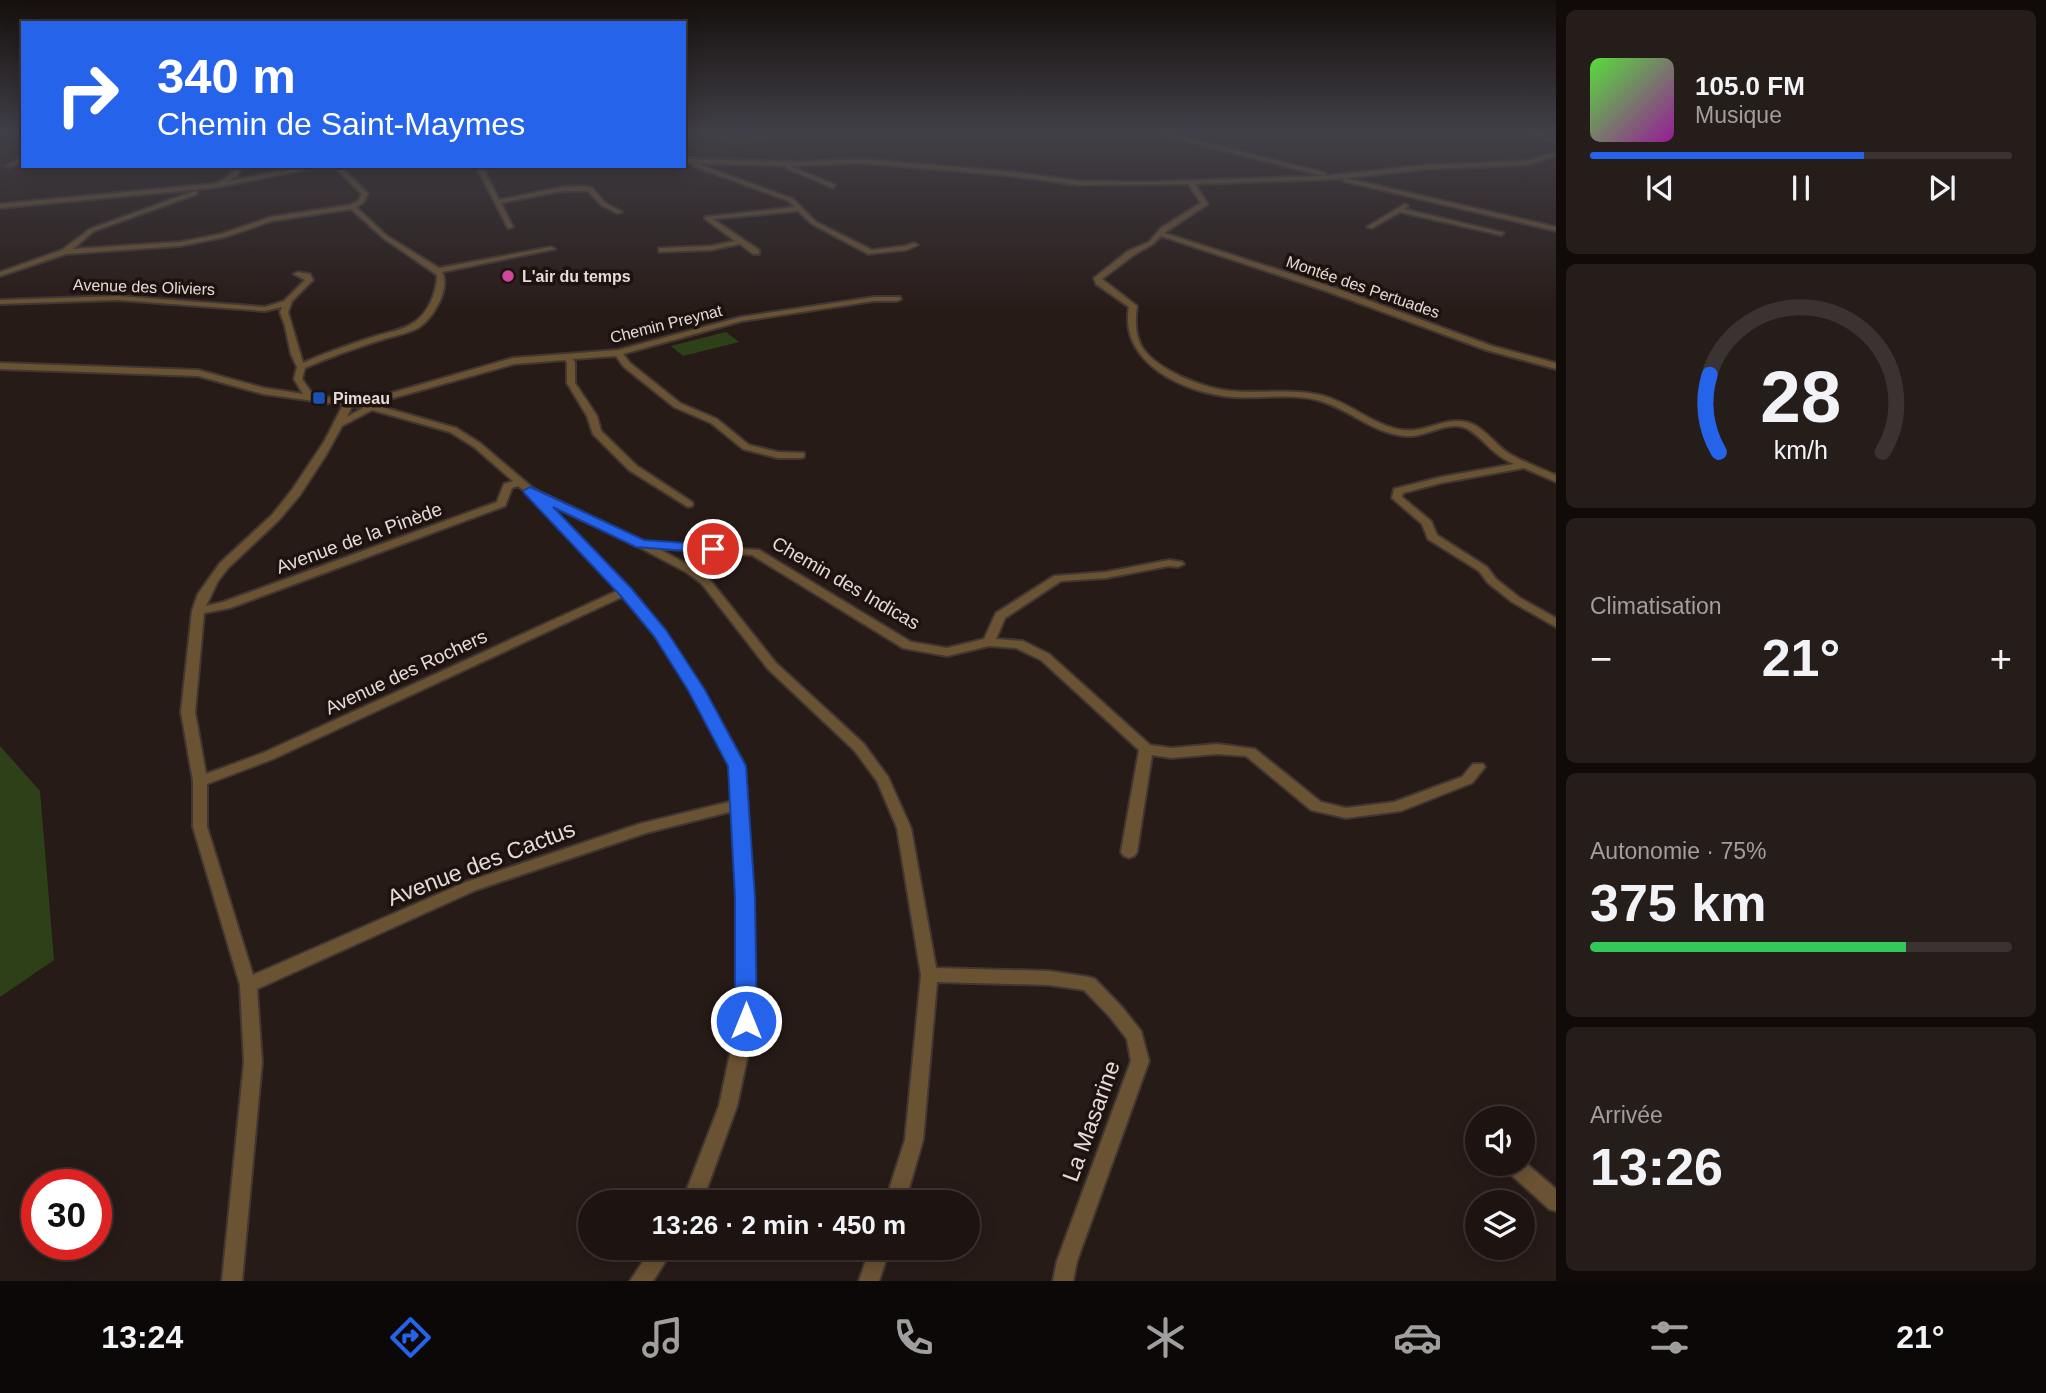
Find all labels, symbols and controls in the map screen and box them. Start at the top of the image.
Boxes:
icon: right [42,49,133,140]
text: 340 m [157,49,296,103]
text: 105.0 FM [1695,71,1805,101]
text: Musique [1695,102,1782,128]
text: Chemin de Saint-Maymes [157,106,525,142]
icon: previous [1641,169,1679,207]
icon: pause [1782,169,1820,207]
icon: next [1923,169,1961,207]
street label: Montée des Pertuades [1284,253,1442,321]
marker: L'air du temps [500,268,516,284]
place label: L'air du temps [522,268,631,285]
street label: Avenue des Oliviers [73,276,215,298]
street label: Chemin Preynat [608,302,724,346]
text: 28 [1761,357,1841,438]
marker: Pimeau [311,390,327,406]
place label: Pimeau [333,390,390,407]
text: km/h [1774,436,1828,464]
street label: Avenue de la Pinède [273,498,445,578]
pin [683,519,743,579]
icon: arrive [694,530,732,568]
street label: Chemin des Indicas [768,532,924,634]
text: Climatisation [1590,593,1722,619]
street label: Avenue des Rochers [322,625,490,719]
text: 21° [1762,629,1840,687]
text: − [1590,638,1612,680]
text: + [1990,638,2012,680]
street label: Avenue des Cactus [383,815,579,911]
text: Autonomie · 75% [1590,838,1766,864]
text: 375 km [1590,874,1766,932]
position arrow [709,984,783,1058]
street label: La Masarine [1057,1057,1125,1185]
text: Arrivée [1590,1102,1663,1128]
map controls [1465,1106,1535,1260]
button: sound [1465,1106,1535,1176]
text: 13:26 [1590,1138,1723,1196]
speed limit sign: 30 [21,1169,112,1260]
button: layers [1465,1190,1535,1260]
text: 13:26 · 2 min · 450 m [652,1210,906,1240]
icon: directions [386,1313,435,1362]
icon: music [638,1313,687,1362]
icon: phone [889,1313,938,1362]
icon: climate [1141,1313,1190,1362]
icon: car [1393,1313,1442,1362]
icon: filters [1645,1313,1694,1362]
text: 13:24 [101,1319,183,1355]
text: 21° [1896,1319,1945,1355]

